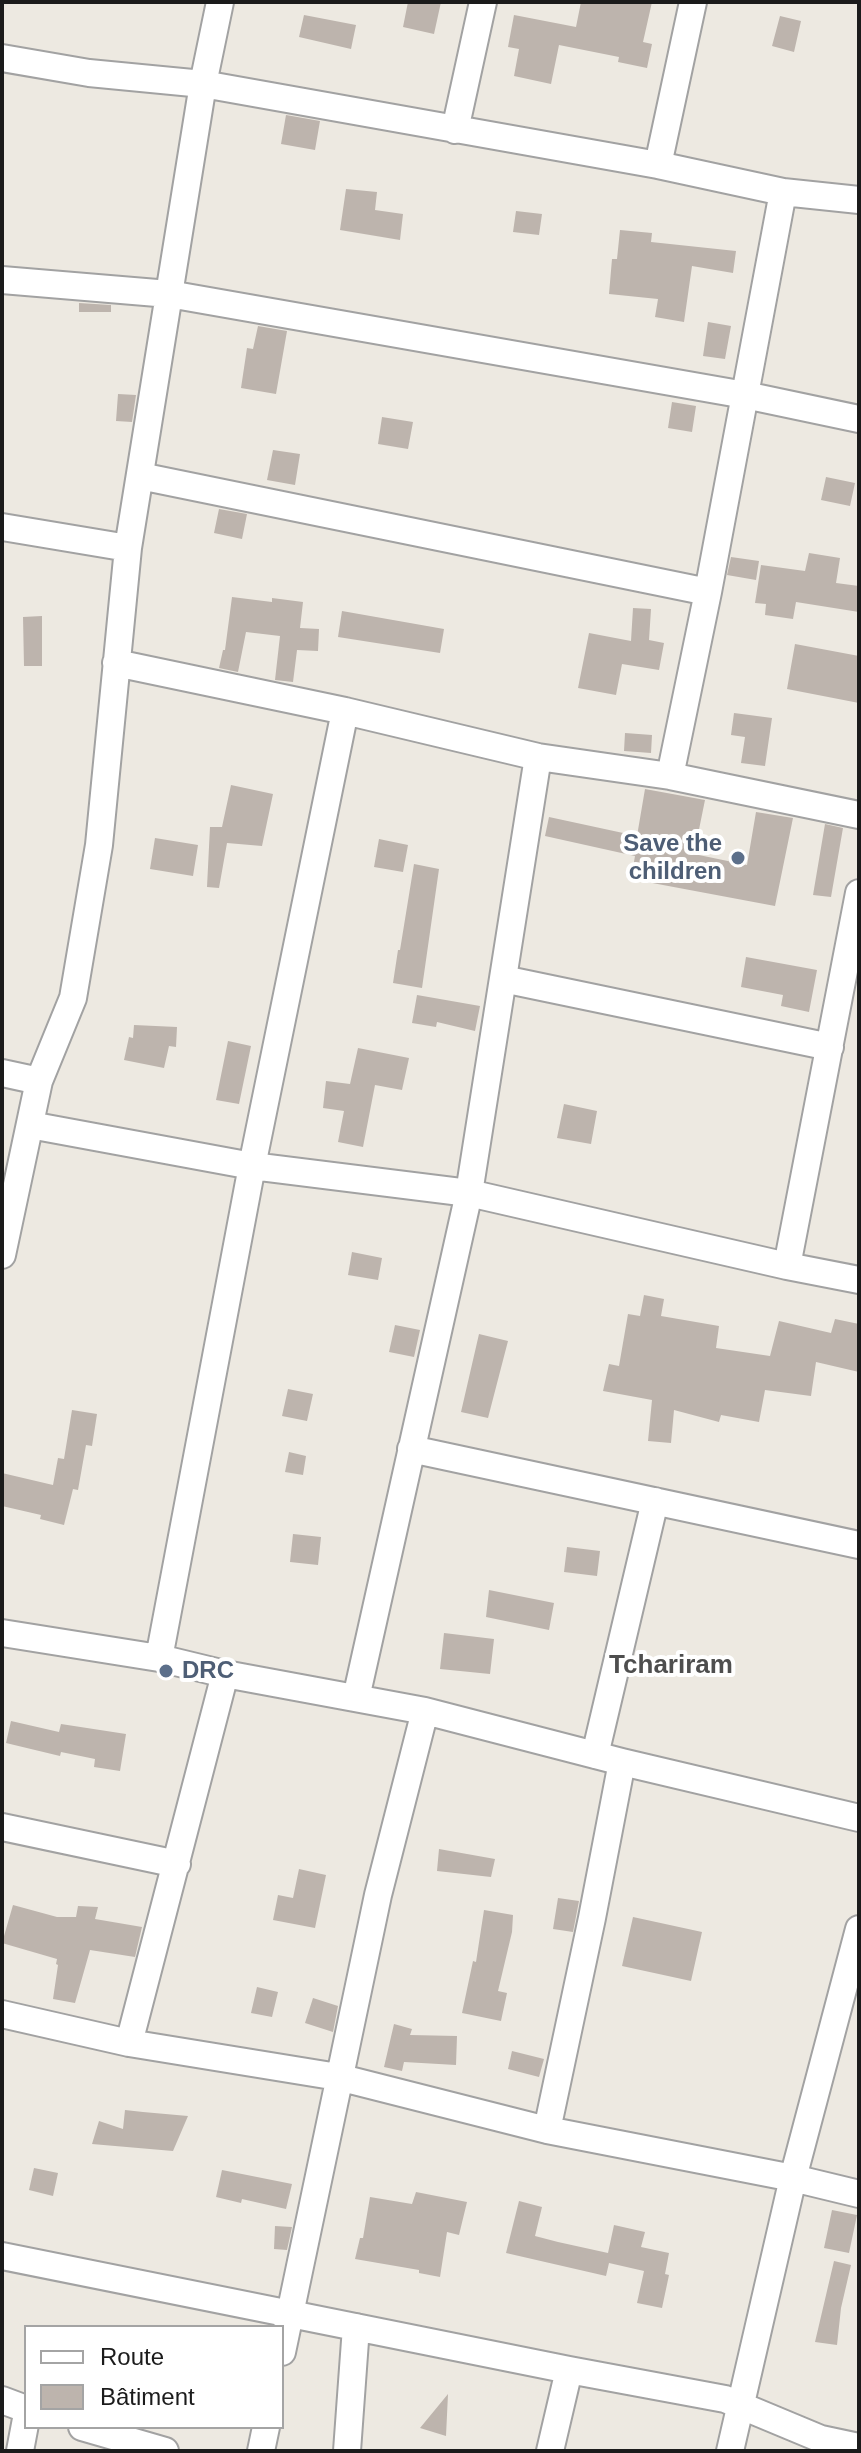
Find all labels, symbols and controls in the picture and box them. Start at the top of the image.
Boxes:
place label: Save the children [623,830,722,886]
marker: Save the children [729,849,747,867]
district label: Tchariram [609,1650,733,1682]
place label: DRC [182,1657,234,1685]
marker: DRC [157,1662,175,1680]
legend [24,2325,284,2429]
text: Route [100,2343,164,2370]
text: Bâtiment [100,2383,195,2410]

